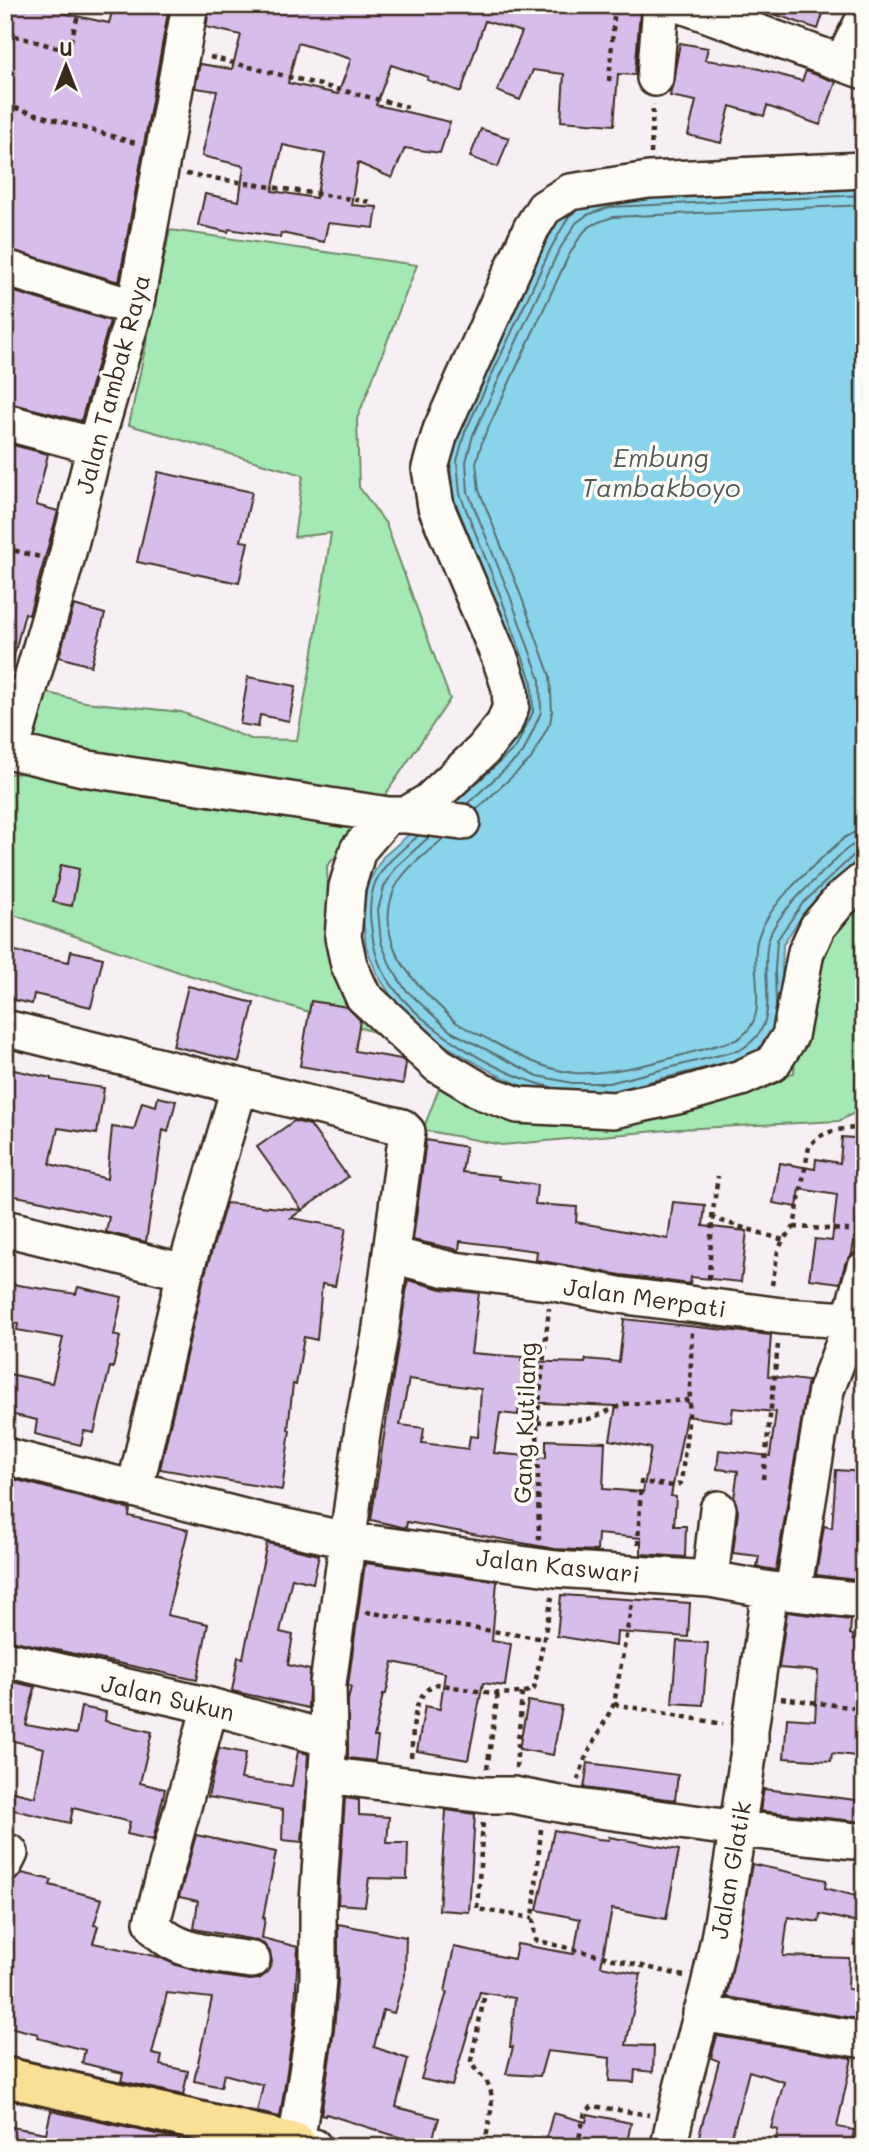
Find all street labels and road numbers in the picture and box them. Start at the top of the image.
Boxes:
street label: Jalan Tambak Raya [68,271,156,497]
street label: Jalan Merpati [562,1270,728,1324]
street label: Gang Kutilang [506,1342,542,1504]
street label: Jalan Kaswari [475,1541,641,1589]
street label: Jalan Sukun [98,1667,238,1727]
street label: Jalan Glatik [703,1799,757,1941]

